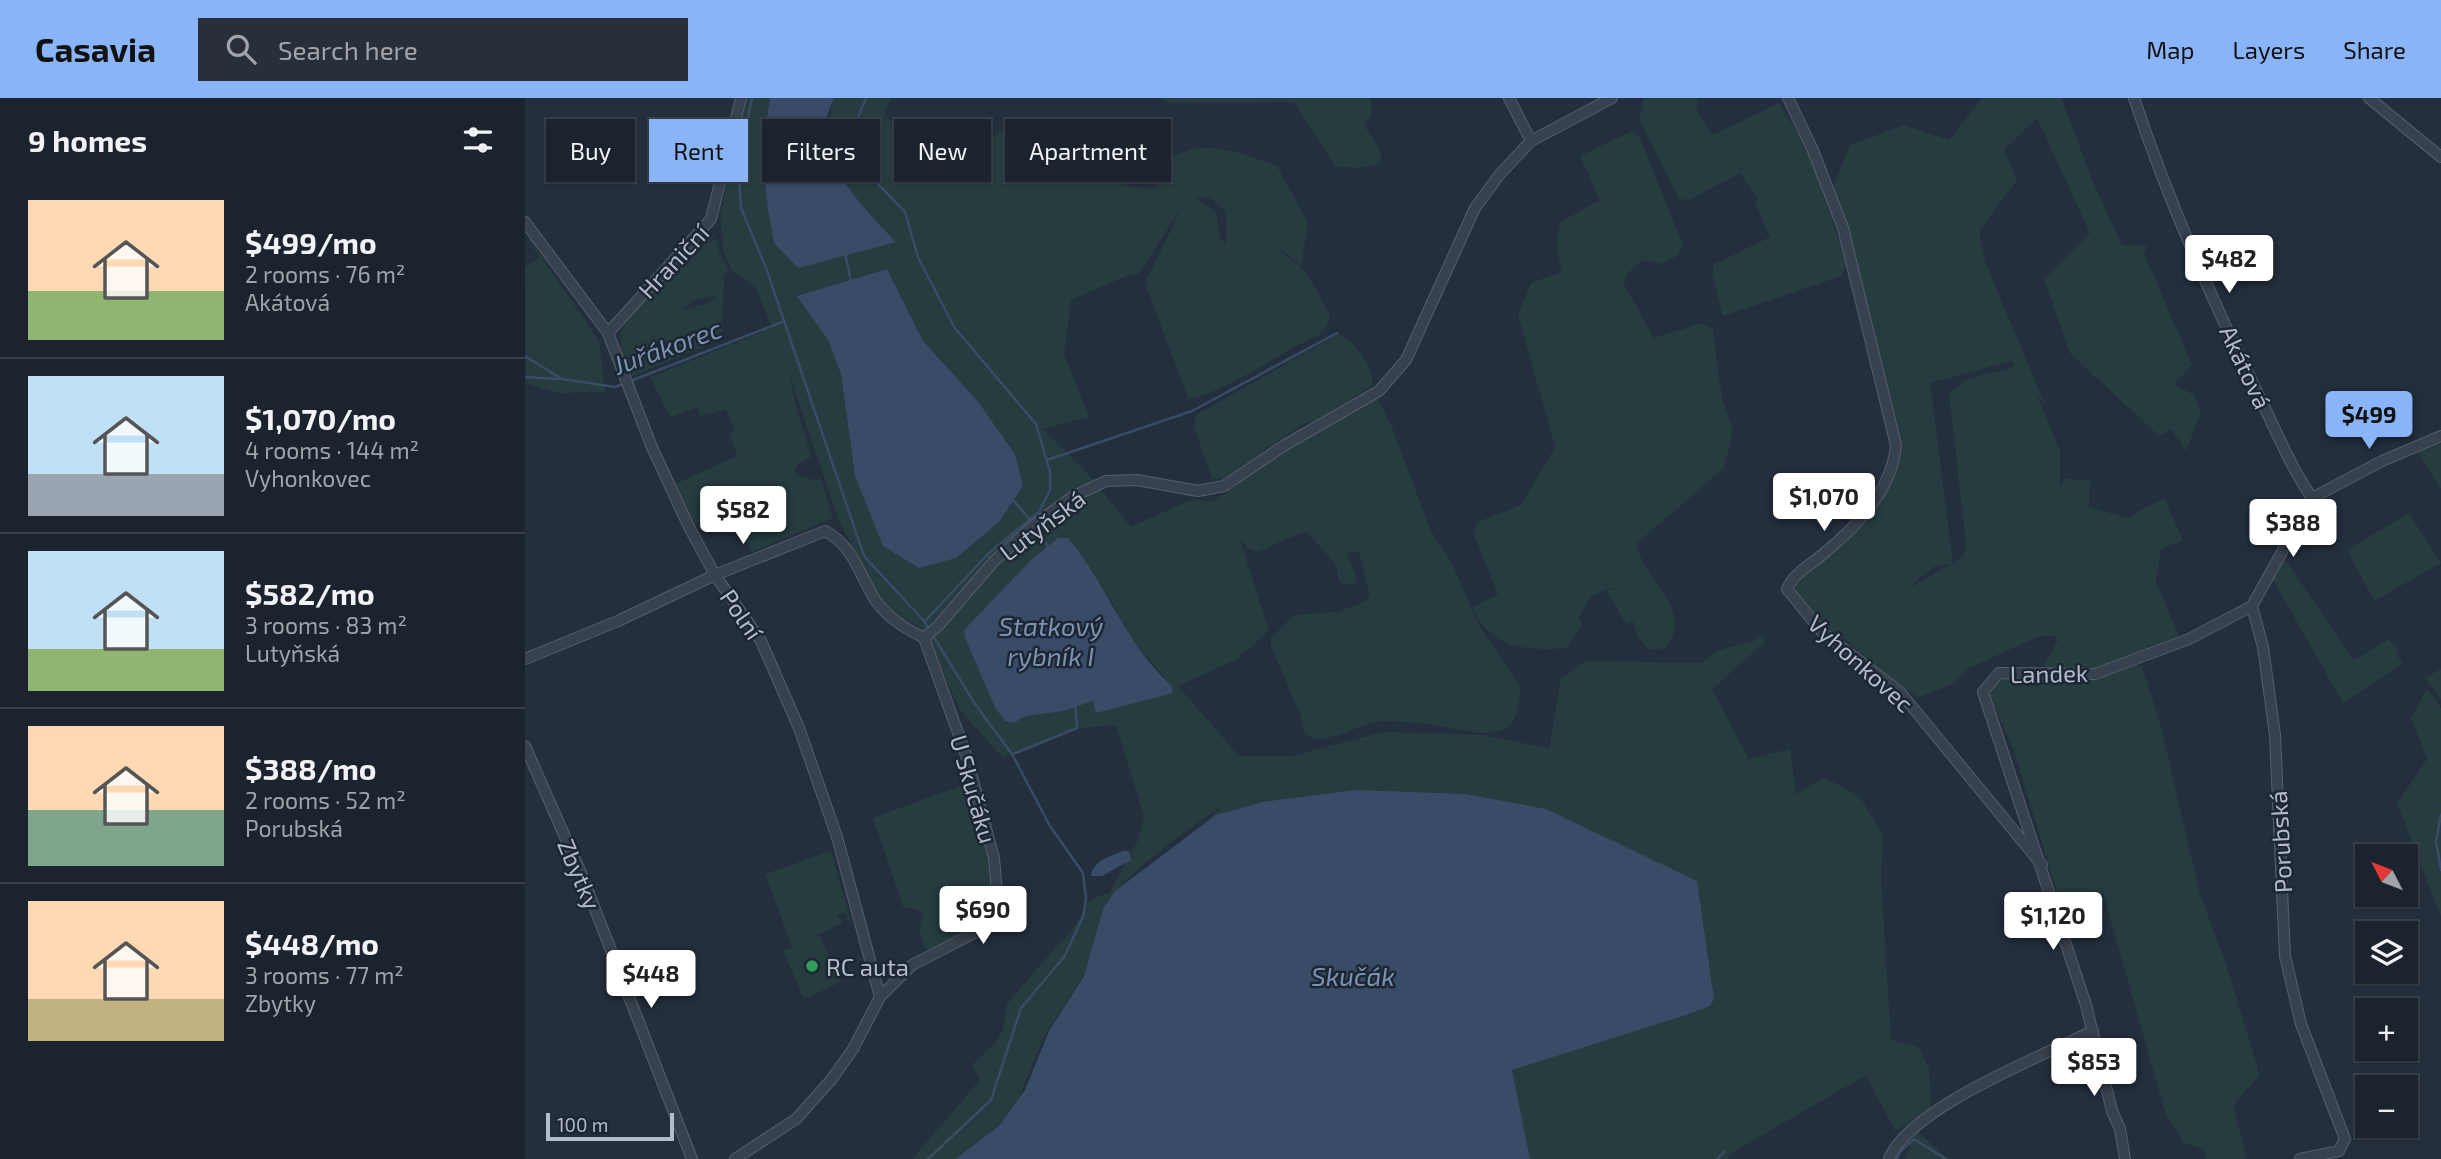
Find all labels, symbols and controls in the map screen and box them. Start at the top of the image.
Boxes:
search box [198,18,688,81]
text: Casavia [35,29,156,69]
icon: search [222,30,260,68]
text: Search here [278,34,418,65]
text: Map [2146,35,2194,64]
text: Layers [2232,35,2305,64]
text: Share [2343,35,2406,64]
chip: Buy [546,119,635,182]
chip: Rent [649,119,748,182]
chip: Filters [762,119,880,182]
chip: New [894,119,991,182]
chip: Apartment [1005,119,1171,182]
icon: filters [459,121,497,159]
text: 9 homes [28,122,147,158]
street label: Hraniční [632,217,715,304]
text: $499/mo [245,224,377,260]
icon: home [84,228,168,312]
pin: $482 [2188,236,2270,295]
text: $482 [2201,244,2257,272]
text: 2 rooms · 76 m² [245,260,405,288]
text: Akátová [245,288,330,316]
water label: Juřákorec [608,312,726,380]
street label: Akátová [2214,321,2278,413]
pin: $499 [2328,392,2410,451]
text: $1,070/mo [245,400,396,436]
text: $499 [2341,400,2397,428]
icon: home [84,404,168,488]
text: 4 rooms · 144 m² [245,436,419,464]
text: Vyhonkovec [245,464,371,492]
pin: $1,070 [1767,474,1881,533]
text: $1,070 [1789,482,1859,510]
street label: Lutyňská [994,484,1090,566]
pin: $582 [702,486,784,546]
text: $582 [716,495,770,523]
pin: $388 [2252,500,2334,559]
text: $388 [2265,508,2321,536]
text: $582/mo [245,575,375,611]
icon: home [84,579,168,663]
street label: Polní [715,583,770,646]
street label: Vyhonkovec [1802,608,1920,718]
water label: Statkový rybník I [999,610,1103,672]
text: 3 rooms · 83 m² [245,611,407,639]
text: Lutyňská [245,639,340,667]
street label: Landek [2010,658,2088,688]
street label: U Skučáku [945,731,1003,847]
text: $388/mo [245,750,377,786]
icon: home [84,754,168,838]
text: 2 rooms · 52 m² [245,786,406,814]
street label: Porubská [2263,790,2297,894]
text: Porubská [245,814,343,842]
street label: Zbytky [552,834,608,914]
north arrow [2355,844,2419,906]
map controls [2355,844,2418,1138]
pin: $690 [942,886,1024,946]
pin: $1,120 [1996,892,2110,952]
text: $690 [956,895,1011,923]
text: $1,120 [2020,901,2086,929]
button: layers [2355,921,2418,984]
text: $448/mo [245,925,379,961]
icon: home [84,929,168,1013]
pin: $448 [610,950,692,1010]
place label: RC auta [826,952,909,981]
marker: RC auta [804,958,820,974]
text: $448 [623,959,679,987]
water label: Skučák [1311,960,1395,991]
text: 3 rooms · 77 m² [245,961,404,989]
text: Zbytky [245,989,316,1017]
button: + [2355,998,2418,1061]
pin: $853 [2053,1038,2135,1098]
text: $853 [2067,1047,2121,1075]
button: − [2355,1075,2418,1138]
scale bar [546,1110,674,1142]
text: 100 m [557,1113,608,1136]

